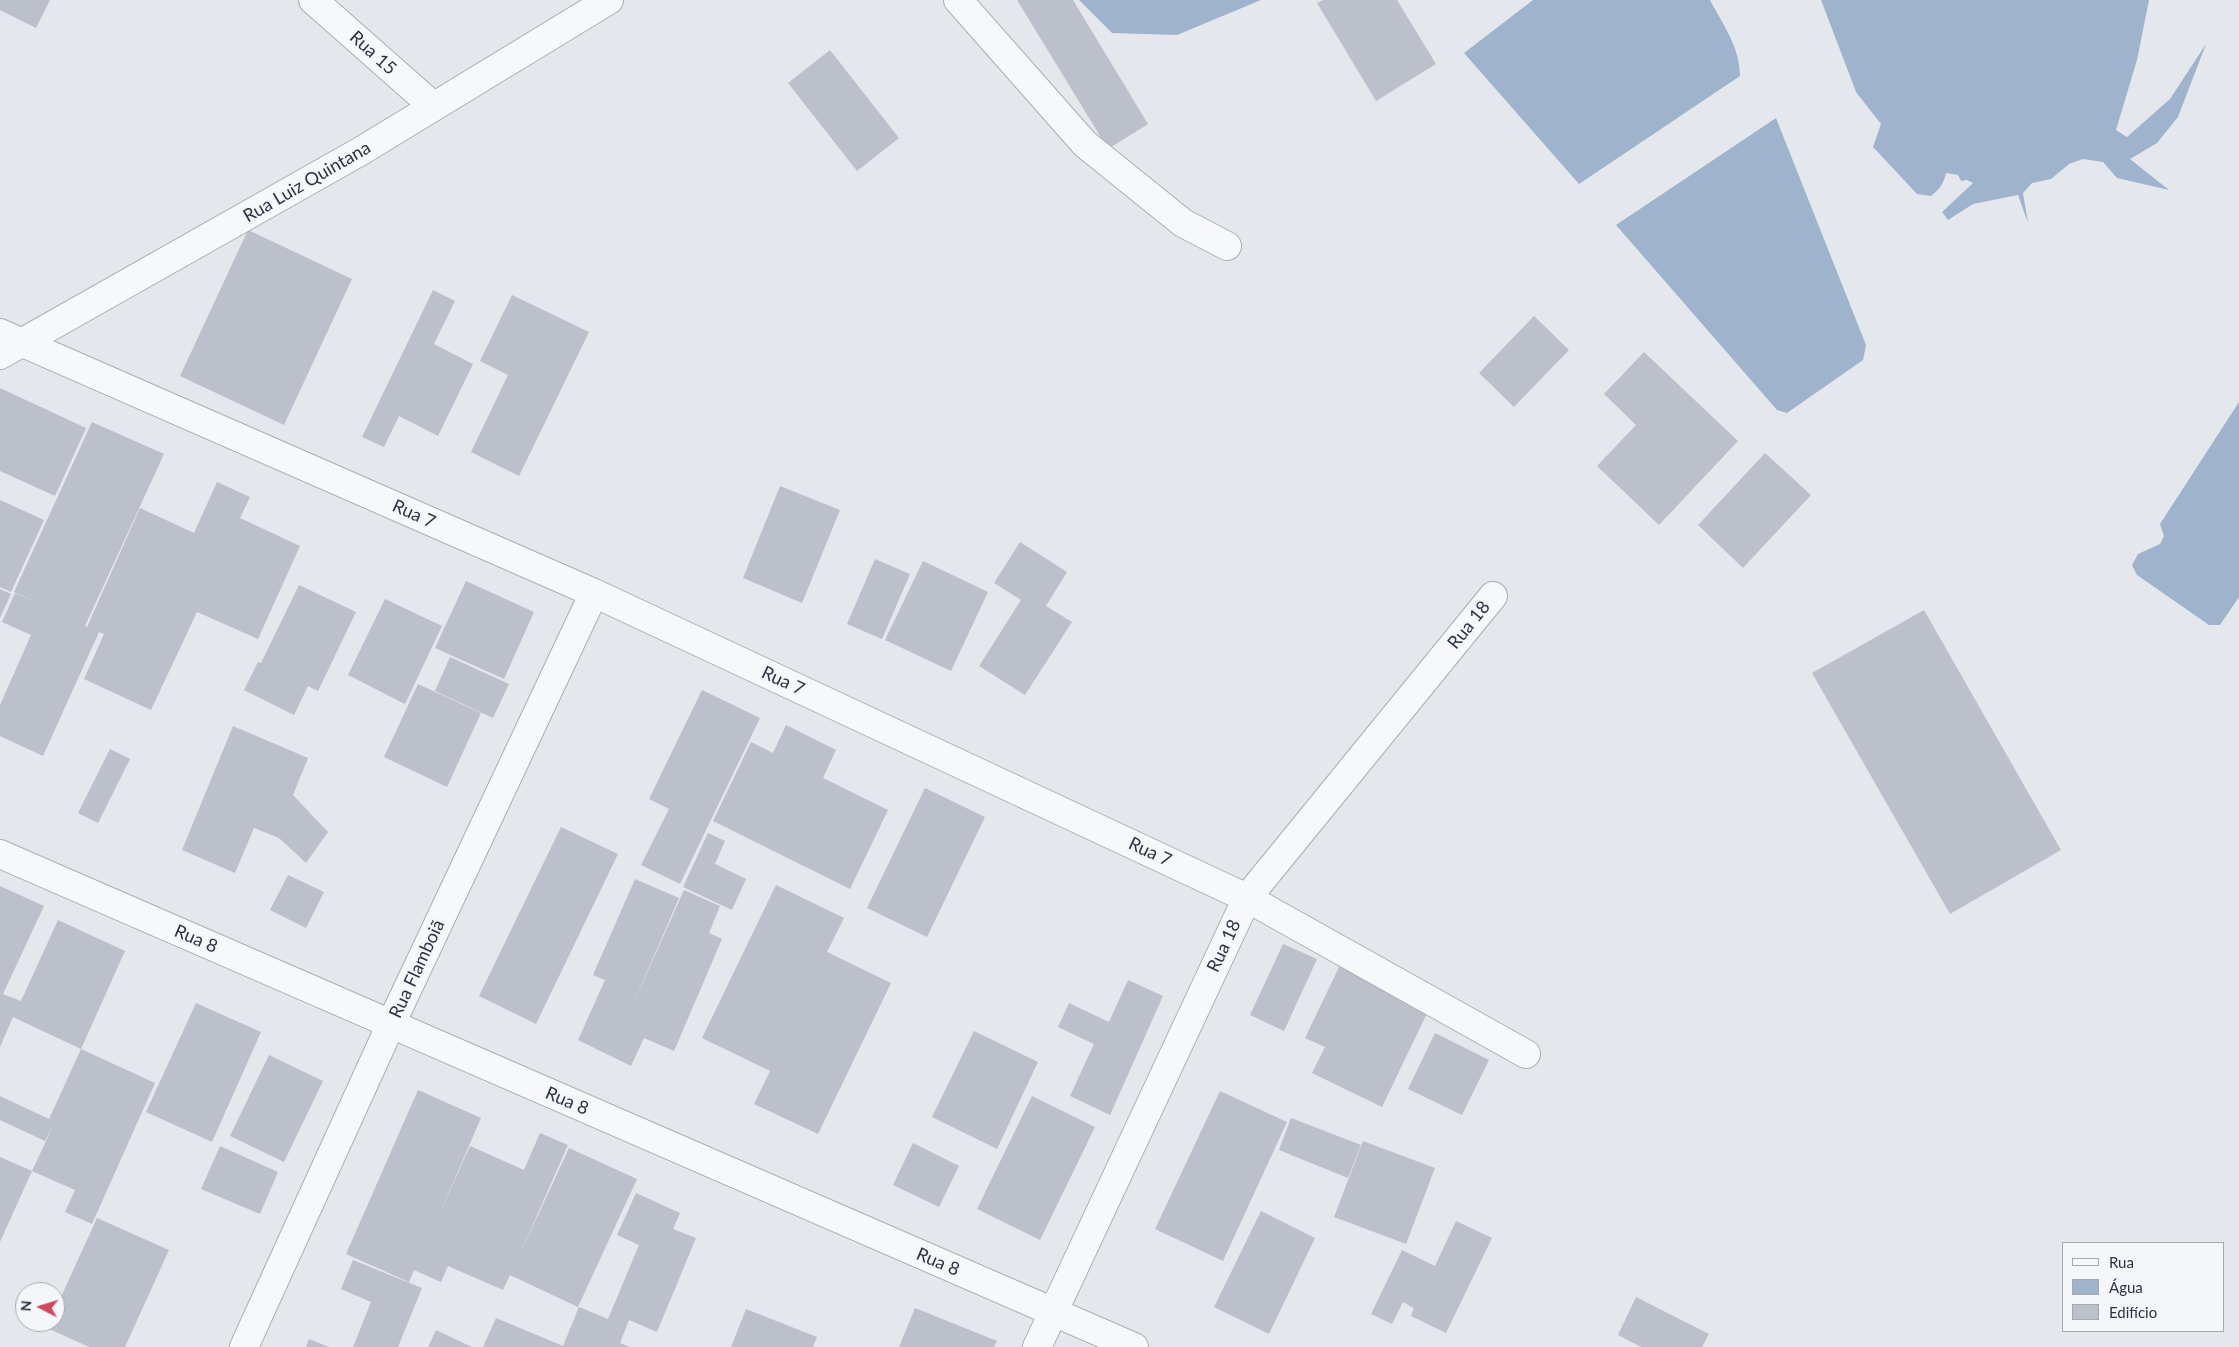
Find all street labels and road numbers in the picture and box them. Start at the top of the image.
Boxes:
street label: Rua 15 [345,26,401,80]
street label: Rua Luiz Quintana [240,137,374,227]
street label: Rua 7 [389,495,439,533]
street label: Rua 18 [1443,597,1495,653]
street label: Rua 7 [758,662,808,700]
street label: Rua 7 [1125,833,1175,871]
street label: Rua Flamboiã [385,916,449,1022]
street label: Rua 18 [1203,916,1245,976]
street label: Rua 8 [171,920,221,958]
street label: Rua 8 [542,1082,592,1120]
street label: Rua 8 [913,1243,963,1281]

